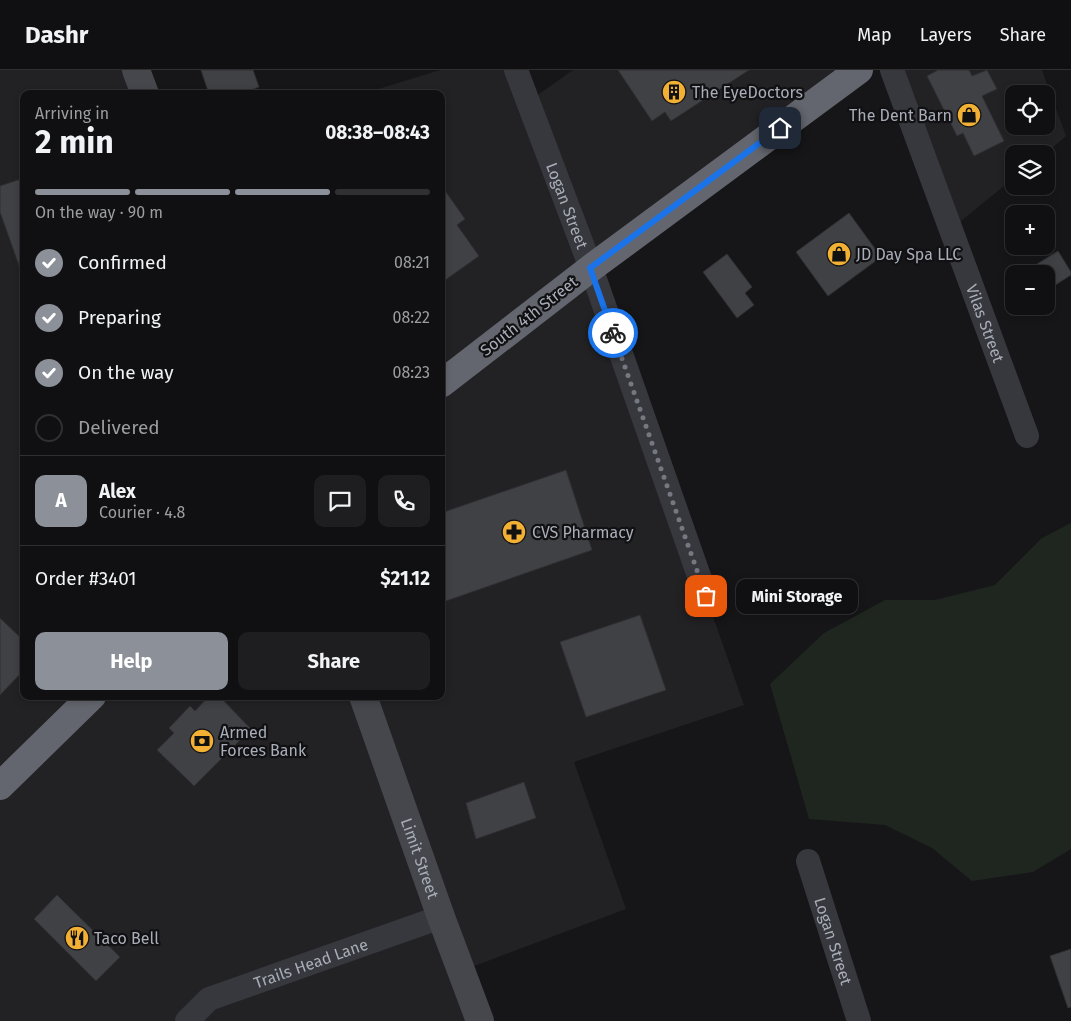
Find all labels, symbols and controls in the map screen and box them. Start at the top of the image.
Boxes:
text: Dashr [25,21,88,49]
text: Map [857,24,892,46]
text: Layers [920,24,972,46]
text: Share [1000,24,1046,46]
building icon: The EyeDoctors [661,79,687,105]
place label: The EyeDoctors [692,83,803,102]
map controls [1005,85,1055,315]
button: locate [1005,85,1055,135]
shop icon: The Dent Barn [956,102,982,128]
text: Arriving in [35,104,109,123]
place label: The Dent Barn [849,106,952,125]
pin [759,107,801,149]
icon: home [766,114,794,142]
text: 08:38–08:43 [325,121,430,144]
text: 2 min [35,123,114,161]
button: layers [1005,145,1055,195]
street label: Logan Street [542,160,592,252]
text: On the way · 90 m [35,203,163,222]
button: + [1005,205,1055,255]
shop icon: JD Day Spa LLC [826,241,852,267]
place label: JD Day Spa LLC [856,245,961,264]
icon: check [35,249,63,277]
text: Confirmed [78,251,167,274]
text: 08:21 [394,253,430,272]
button: − [1005,265,1055,315]
street label: South 4th Street [477,272,582,360]
street label: Vilas Street [962,282,1009,365]
icon: check [35,304,63,332]
text: Preparing [78,306,161,329]
text: 08:22 [393,308,430,327]
courier [588,308,638,358]
icon: bike [599,319,627,347]
icon: check [35,359,63,387]
text: On the way [78,361,174,384]
text: 08:23 [393,363,430,382]
text: Delivered [78,416,160,439]
button: chat [314,475,366,527]
button: phone [378,475,430,527]
text: Alex [99,480,136,503]
text: A [55,489,67,512]
text: Courier · 4.8 [99,503,185,522]
pharmacy icon: CVS Pharmacy [501,519,527,545]
place label: CVS Pharmacy [532,523,634,542]
text: Order #3401 [35,567,137,590]
text: $21.12 [380,567,430,590]
pin [685,575,727,617]
callout: Mini Storage [736,578,858,614]
icon: bag [692,582,720,610]
text: Mini Storage [752,587,842,606]
button: Help [35,632,228,690]
button: Share [238,632,430,690]
place label: Armed Forces Bank [220,723,307,760]
bank icon: Armed Forces Bank [189,728,215,754]
street label: Limit Street [397,815,443,901]
street label: Logan Street [811,895,856,987]
restaurant icon: Taco Bell [64,925,90,951]
place label: Taco Bell [94,929,159,948]
street label: Trails Head Lane [251,934,370,992]

